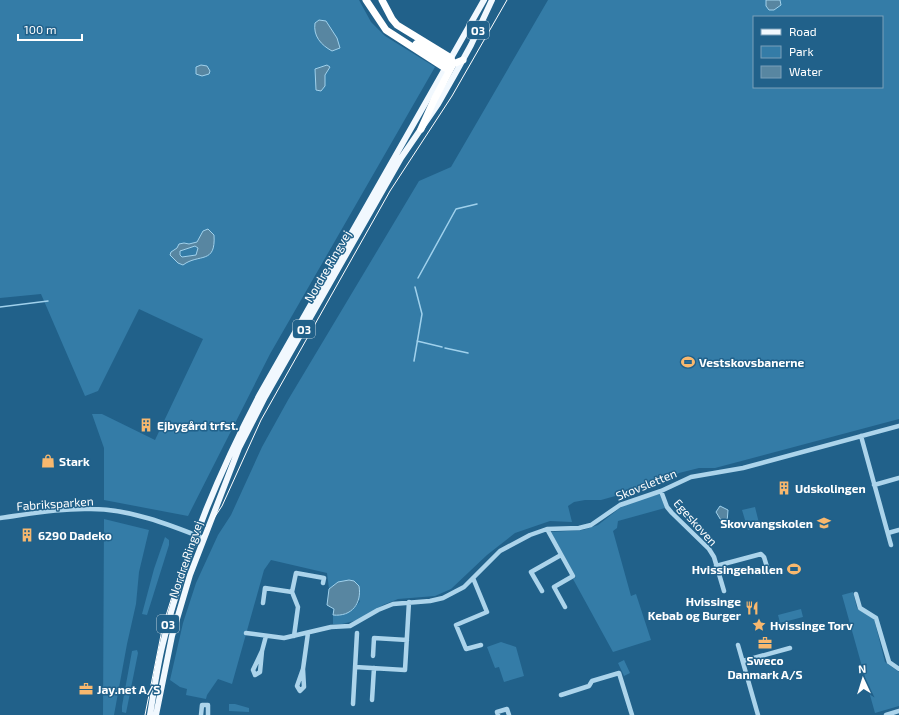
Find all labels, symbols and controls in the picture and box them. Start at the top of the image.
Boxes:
scale bar [18,16,82,42]
legend [753,16,883,88]
road number: O3 [467,21,489,39]
text: 100 m [24,22,56,36]
text: Road [789,24,817,38]
text: Park [789,44,814,58]
text: Water [789,64,823,78]
street label: Nordre Ringvej [301,228,354,305]
road number: O3 [293,320,315,338]
sports icon: Vestskovsbanerne [680,354,696,370]
place label: Vestskovsbanerne [699,355,805,369]
building icon: Ejbygård trfst. [138,417,154,433]
place label: Ejbygård trfst. [157,418,239,433]
shop icon: Stark [40,453,56,469]
place label: Stark [59,454,90,468]
street label: Skovsletten [614,465,679,503]
building icon: Udskolingen [776,480,792,496]
place label: Udskolingen [795,481,866,495]
street label: Fabriksparken [16,493,94,513]
street label: Egeskoven [671,496,721,548]
school or university icon: Skovvangskolen [816,515,832,531]
place label: Skovvangskolen [720,516,813,530]
street label: Nordre Ringvej [165,519,206,600]
building icon: 6290 Dadeko [19,527,35,543]
place label: 6290 Dadeko [38,528,112,542]
sports icon: Hvissingehallen [786,561,802,577]
place label: Hvissingehallen [692,562,783,576]
place label: Hvissinge Kebab og Burger [648,594,741,622]
restaurant icon: Hvissinge Kebab og Burger [744,600,760,616]
road number: O3 [157,615,179,633]
place icon: Hvissinge Torv [751,617,767,633]
place label: Hvissinge Torv [770,618,853,632]
office icon: Sweco Danmark A/S [757,635,773,651]
place label: Sweco Danmark A/S [727,653,803,681]
north arrow [843,659,883,699]
text: N [858,662,867,675]
office icon: Jay.net A/S [78,681,94,697]
place label: Jay.net A/S [97,682,160,697]

